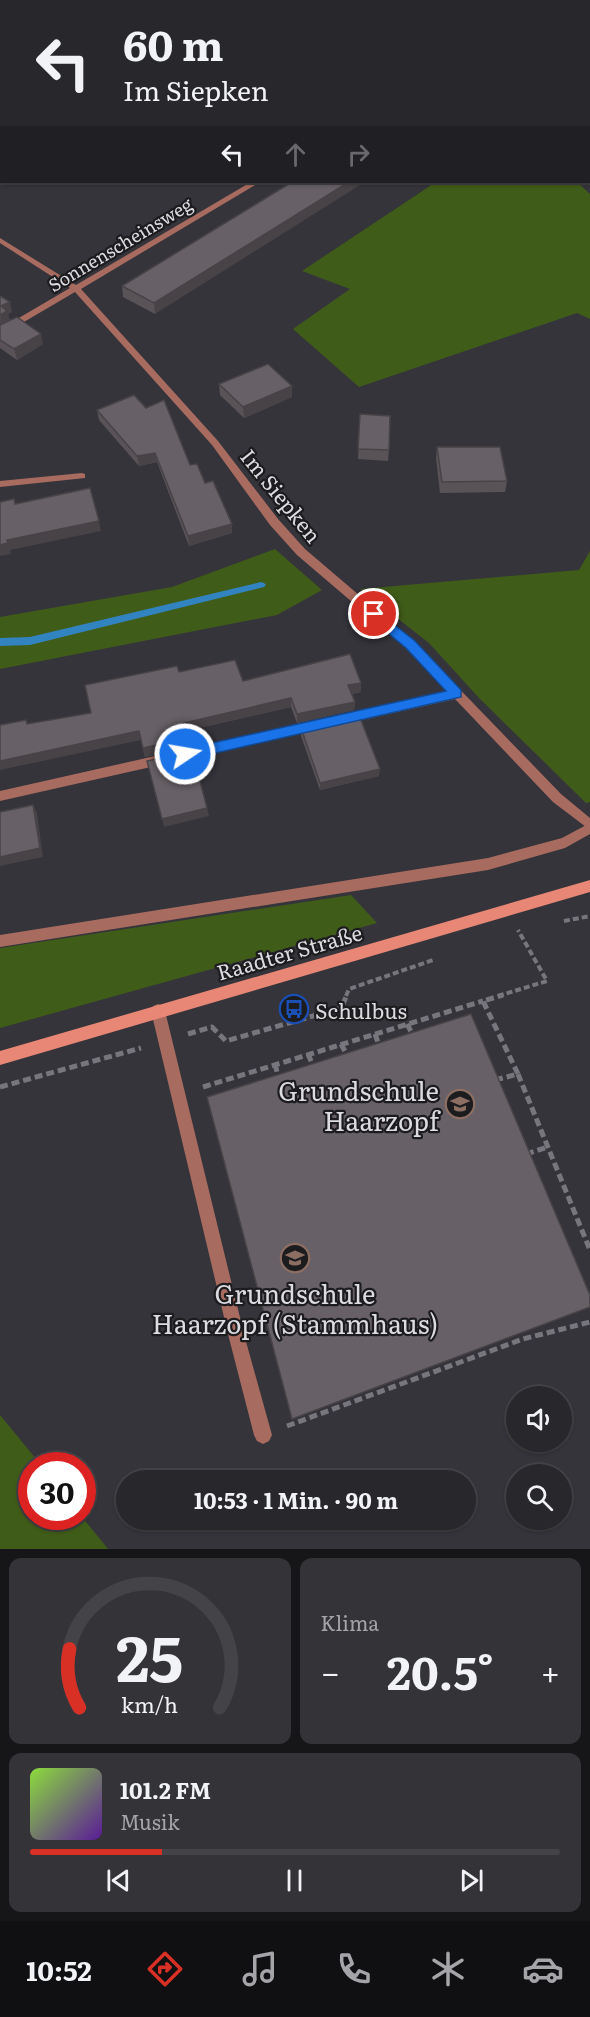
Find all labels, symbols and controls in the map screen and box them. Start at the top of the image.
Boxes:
text: 60 m [123,12,224,74]
icon: left [24,24,102,102]
text: Im Siepken [123,69,269,109]
icon: left [216,138,249,171]
icon: ahead [279,138,312,171]
icon: right [342,138,375,171]
street label: Sonnenscheinsweg [43,190,198,298]
street label: Im Siepken [234,441,330,549]
pin [348,588,399,639]
icon: arrive [357,597,390,630]
position arrow [153,722,217,786]
street label: Raadter Straße [213,915,365,987]
bus stop icon: Schulbus [278,993,310,1025]
place label: Schulbus [315,994,407,1025]
place label: Grundschule Haarzopf [278,1070,441,1139]
school or university icon: Grundschule Haarzopf [444,1088,476,1120]
school or university icon: Grundschule Haarzopf (Stammhaus) [279,1242,311,1274]
place label: Grundschule Haarzopf (Stammhaus) [152,1273,438,1342]
map controls [506,1386,572,1530]
button: sound [506,1386,572,1452]
speed limit sign: 30 [18,1452,96,1530]
button: search [506,1464,572,1530]
text: 10:53 · 1 Min. · 90 m [194,1483,398,1516]
text: Klima [321,1607,379,1637]
text: 25 [116,1609,183,1701]
text: 20.5° [387,1637,494,1704]
text: − [321,1646,340,1695]
text: + [541,1646,560,1695]
text: km/h [121,1688,178,1720]
text: 101.2 FM [120,1773,211,1806]
text: Musik [120,1806,180,1836]
icon: previous [102,1864,135,1897]
icon: pause [278,1864,311,1897]
icon: next [455,1864,488,1897]
icon: directions [144,1948,186,1990]
icon: music [239,1948,281,1990]
icon: phone [333,1948,375,1990]
icon: climate [427,1948,469,1990]
icon: car [522,1948,564,1990]
text: 10:52 [26,1949,92,1989]

